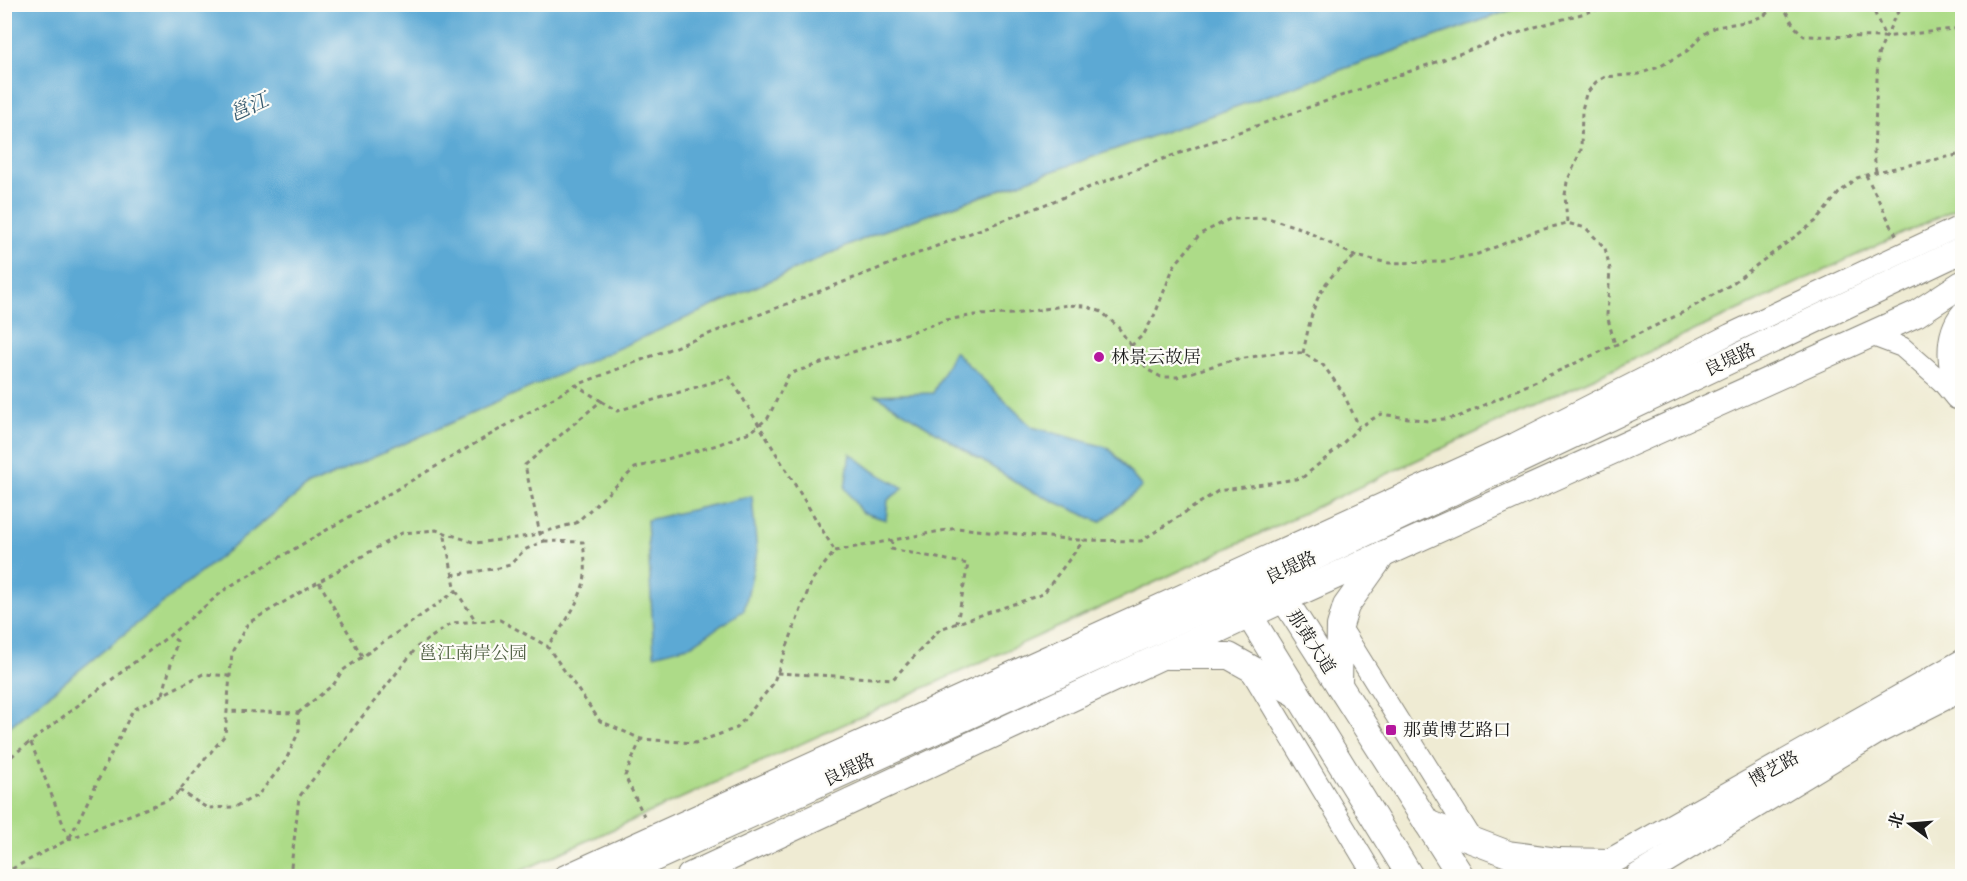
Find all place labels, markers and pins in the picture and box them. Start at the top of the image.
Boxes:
place label: 林景云故居 [1111,347,1201,368]
marker: 林景云故居 [1092,350,1106,364]
place label: 那黄博艺路口 [1403,720,1511,741]
marker: 那黄博艺路口 [1384,723,1398,737]

